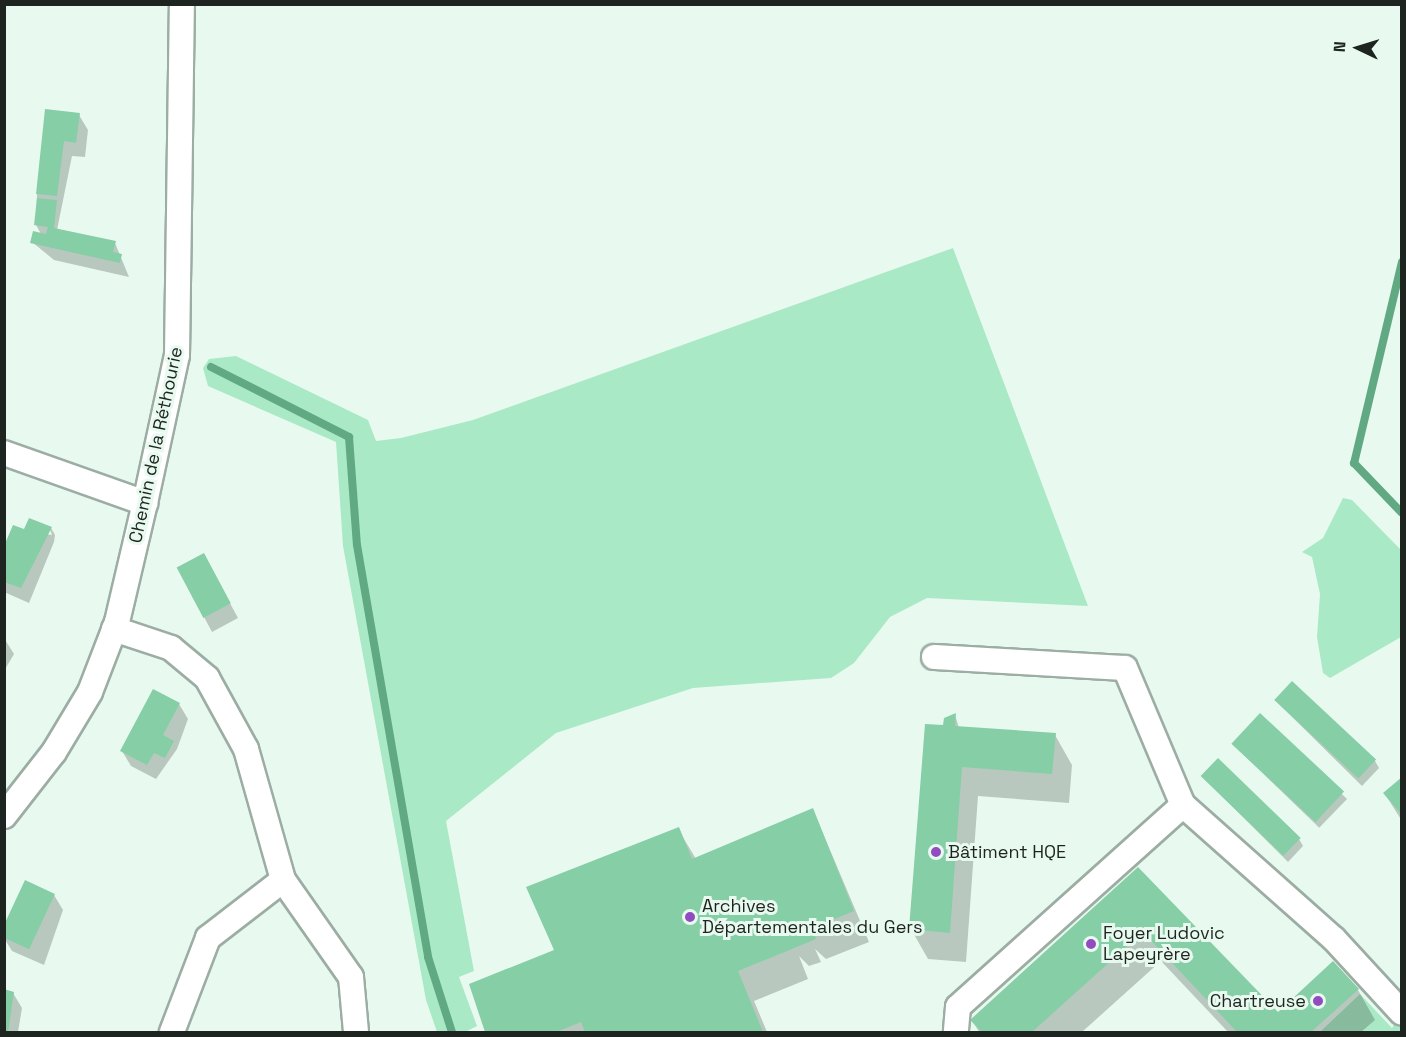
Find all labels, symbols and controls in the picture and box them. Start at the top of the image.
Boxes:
north arrow [1328,18,1388,78]
text: N [1329,41,1350,53]
street label: Chemin de la Réthourie [125,345,187,545]
place label: Bâtiment HQE [948,841,1066,863]
marker: Bâtiment HQE [929,845,943,859]
place label: Archives Départementales du Gers [702,896,922,938]
marker: Archives Départementales du Gers [683,910,697,924]
place label: Foyer Ludovic Lapeyrère [1103,923,1225,966]
marker: Foyer Ludovic Lapeyrère [1084,937,1098,951]
place label: Chartreuse [1210,990,1306,1012]
marker: Chartreuse [1311,994,1325,1008]

